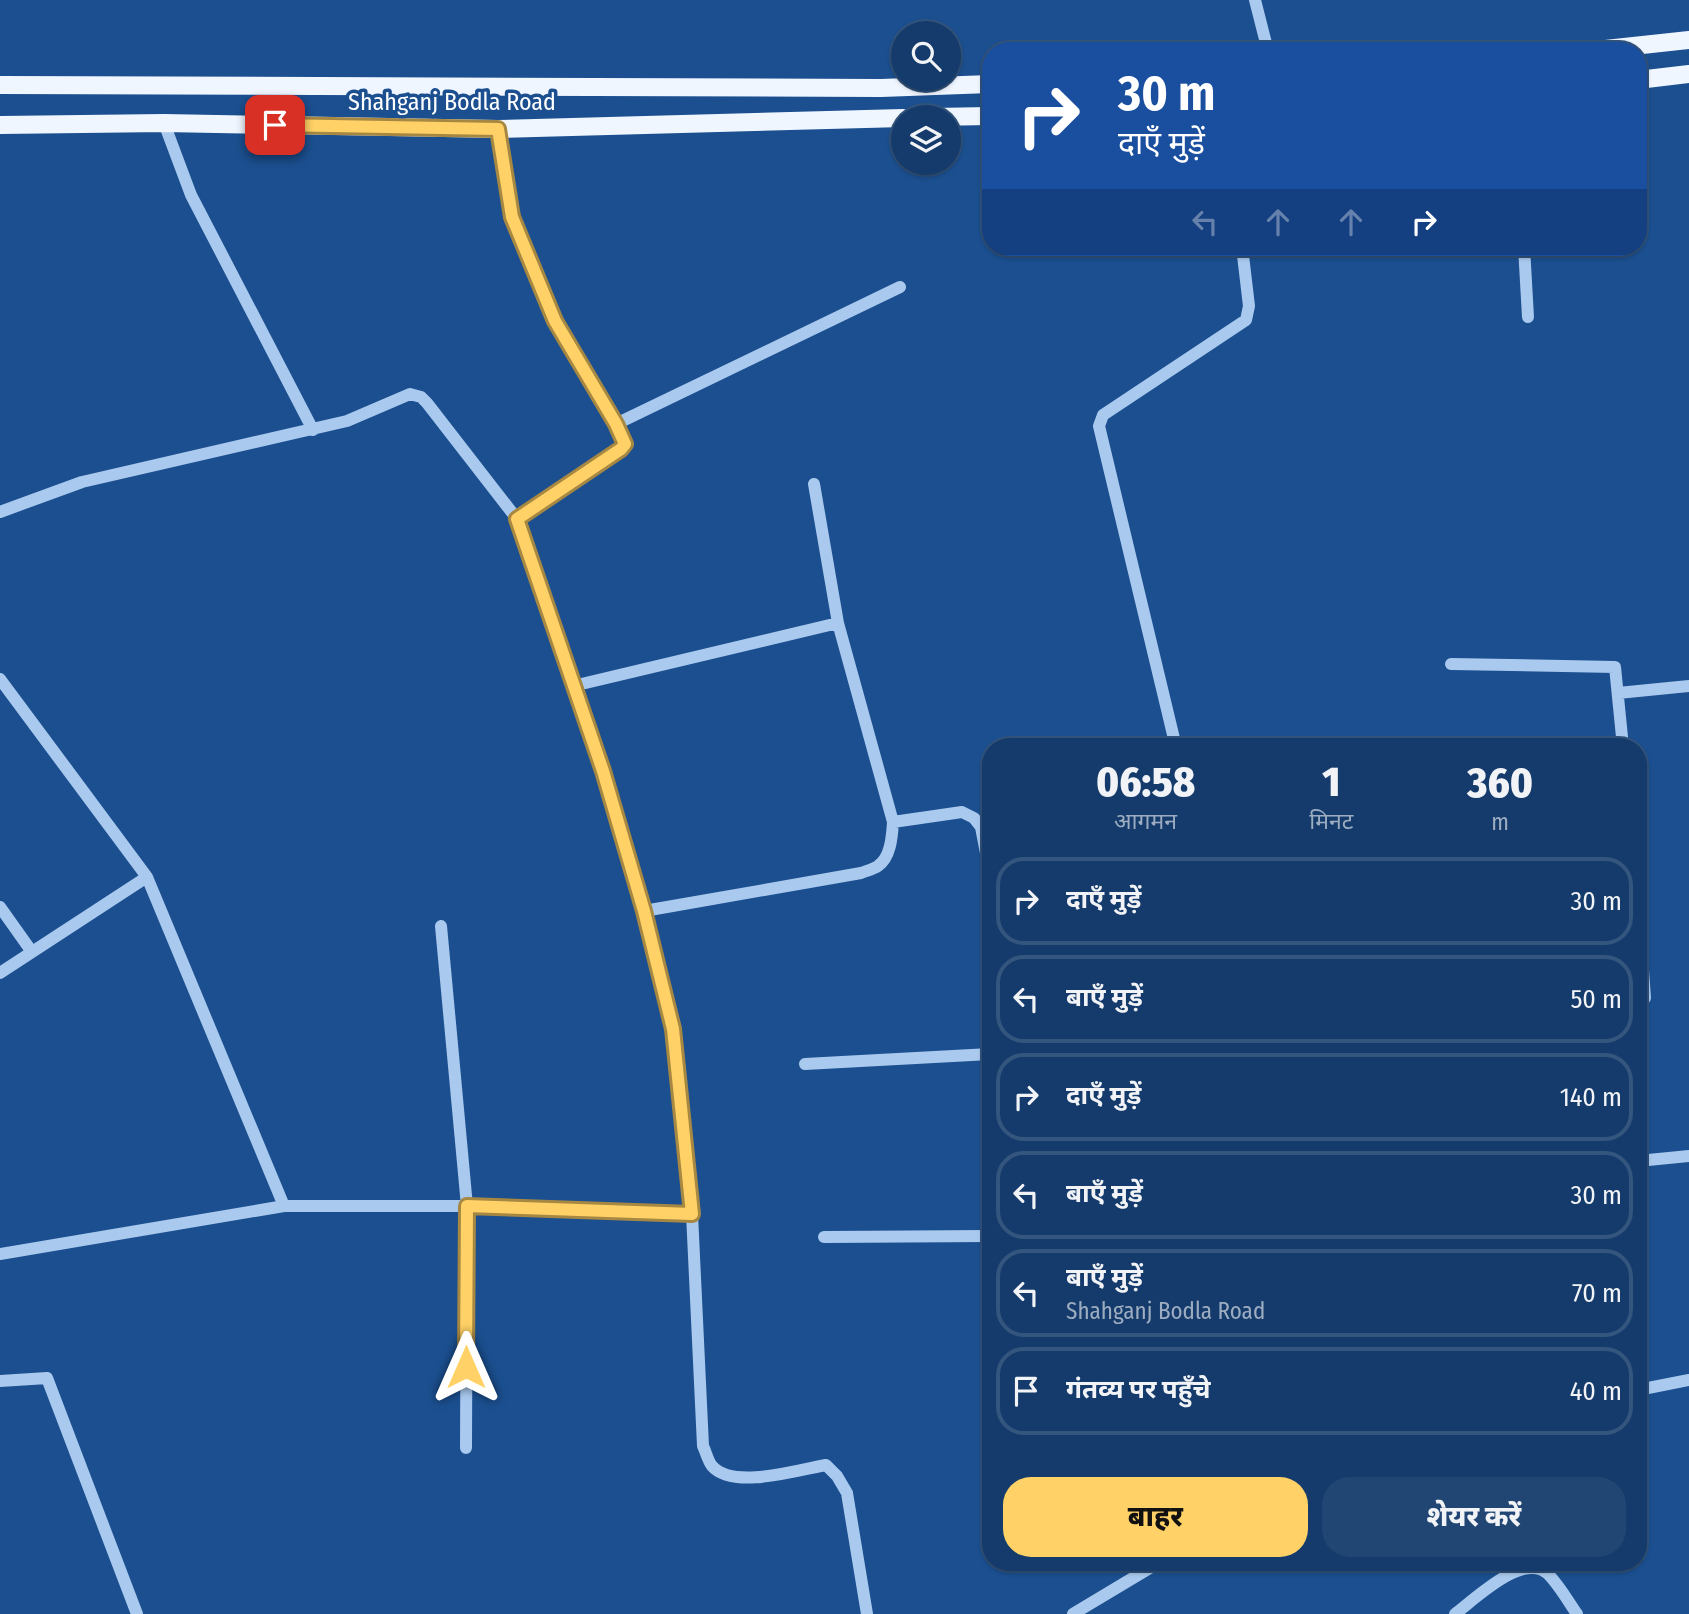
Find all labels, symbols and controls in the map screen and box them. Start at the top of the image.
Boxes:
map controls [891,21,961,175]
button: search [891,21,961,91]
text: 30 m [1118,64,1216,123]
icon: right [1003,70,1094,161]
street label: Shahganj Bodla Road [348,88,556,116]
pin [245,95,305,155]
button: layers [891,105,961,175]
icon: arrive [256,106,294,144]
text: दाएँ मुड़ें [1118,124,1205,162]
icon: left [1186,203,1224,241]
icon: ahead [1259,203,1297,241]
icon: ahead [1332,203,1370,241]
icon: right [1405,203,1443,241]
text: 06:58 [1096,757,1195,807]
text: 1 [1322,757,1340,807]
text: 360 [1467,758,1533,808]
text: आगमन [1114,807,1177,835]
text: मिनट [1309,807,1353,835]
text: m [1491,808,1509,836]
icon: right [1007,882,1045,920]
text: दाएँ मुड़ें [1066,884,1141,915]
text: 30 m [1571,886,1622,917]
icon: left [1007,980,1045,1018]
text: बाएँ मुड़ें [1066,982,1143,1013]
text: 50 m [1570,984,1622,1015]
icon: right [1007,1078,1045,1116]
text: दाएँ मुड़ें [1066,1080,1141,1111]
text: 140 m [1560,1082,1622,1113]
icon: left [1007,1176,1045,1214]
text: बाएँ मुड़ें [1066,1178,1143,1209]
text: 30 m [1571,1180,1622,1211]
text: बाएँ मुड़ें [1066,1262,1143,1293]
icon: left [1007,1274,1045,1312]
text: 70 m [1572,1278,1622,1309]
text: Shahganj Bodla Road [1066,1297,1265,1325]
position arrow [429,1330,503,1404]
icon: arrive [1007,1372,1045,1410]
text: गंतव्य पर पहुँचे [1066,1374,1210,1405]
text: 40 m [1570,1376,1622,1407]
button: बाहर [1003,1477,1308,1557]
button: शेयर करें [1322,1477,1626,1557]

